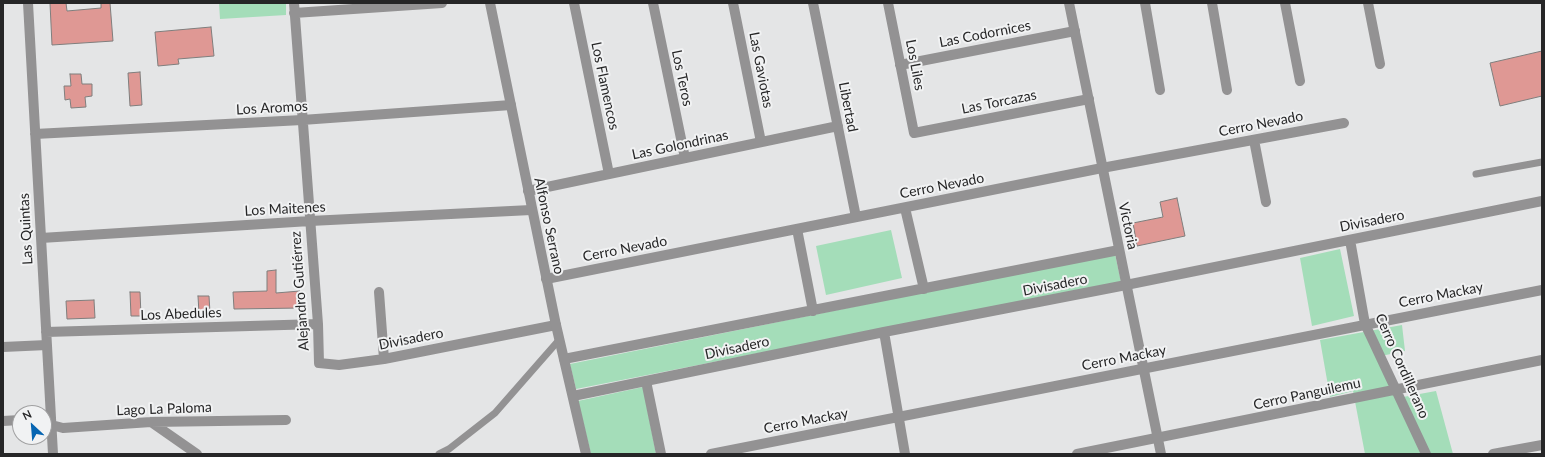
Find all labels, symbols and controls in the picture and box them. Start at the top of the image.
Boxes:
street label: Las Codornices [938,17,1032,51]
street label: Las Gaviotas [745,30,777,110]
street label: Los Liles [902,38,928,92]
street label: Los Flamencos [587,40,623,132]
street label: Los Teros [668,48,696,108]
street label: Libertad [835,81,861,133]
street label: Las Torcazas [960,86,1038,118]
street label: Los Aromos [236,98,308,118]
street label: Cerro Nevado [1217,108,1305,140]
street label: Las Golondrinas [630,127,730,163]
street label: Cerro Nevado [898,170,986,202]
street label: Alfonso Serrano [531,176,567,276]
street label: Las Quintas [16,193,36,265]
street label: Los Maitenes [244,198,326,220]
street label: Victoria [1115,201,1141,251]
street label: Divisadero [1338,207,1406,235]
street label: Alejandro Gutiérrez [287,231,313,351]
street label: Cerro Nevado [581,233,669,265]
street label: Divisadero [1021,271,1089,299]
street label: Cerro Mackay [1397,279,1485,311]
street label: Los Abedules [140,304,222,324]
street label: Cerro Cordillerano [1371,311,1433,421]
street label: Divisadero [377,325,445,353]
street label: Divisadero [703,333,771,363]
street label: Cerro Mackay [1080,342,1168,374]
street label: Cerro Panguilemu [1252,374,1362,414]
street label: Lago La Paloma [116,399,212,419]
north arrow [12,405,52,445]
street label: Cerro Mackay [762,405,850,437]
text: N [20,407,34,422]

